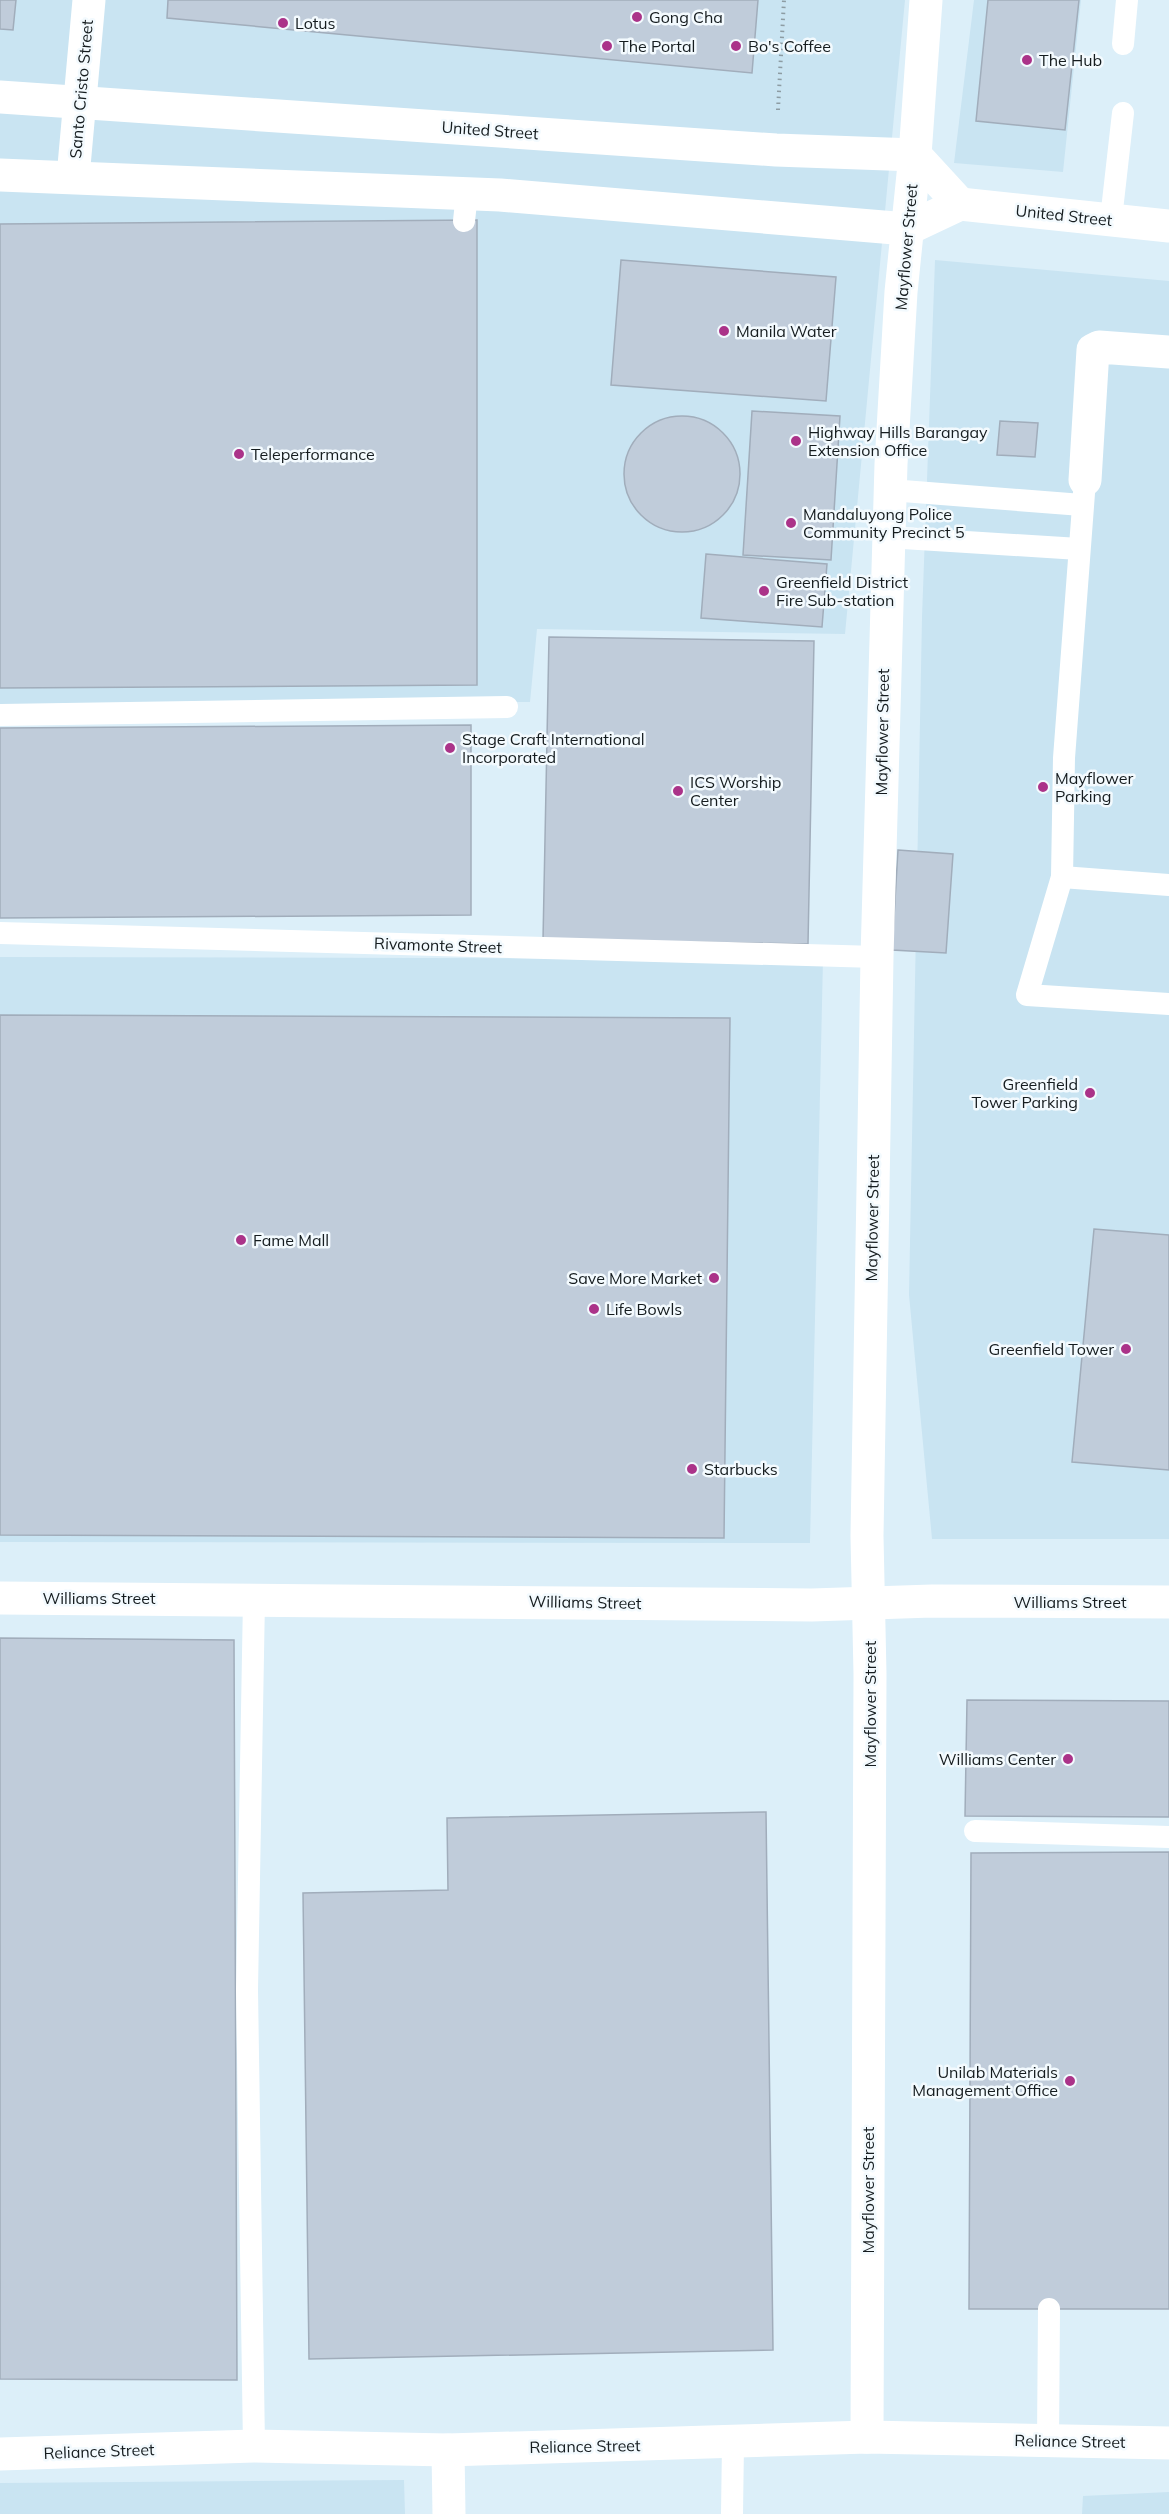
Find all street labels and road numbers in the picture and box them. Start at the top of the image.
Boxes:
street label: Santo Cristo Street [65,18,97,159]
street label: United Street [441,117,540,143]
street label: Mayflower Street [891,183,922,311]
street label: United Street [1015,200,1114,230]
street label: Mayflower Street [871,668,893,796]
street label: Rivamonte Street [374,933,503,957]
street label: Mayflower Street [861,1154,883,1282]
street label: Williams Street [42,1588,156,1608]
street label: Williams Street [528,1591,642,1613]
street label: Williams Street [1013,1592,1127,1612]
street label: Mayflower Street [860,1640,880,1767]
street label: Mayflower Street [858,2126,878,2253]
street label: Reliance Street [1014,2430,1126,2452]
street label: Reliance Street [529,2435,641,2457]
street label: Reliance Street [43,2439,155,2463]

